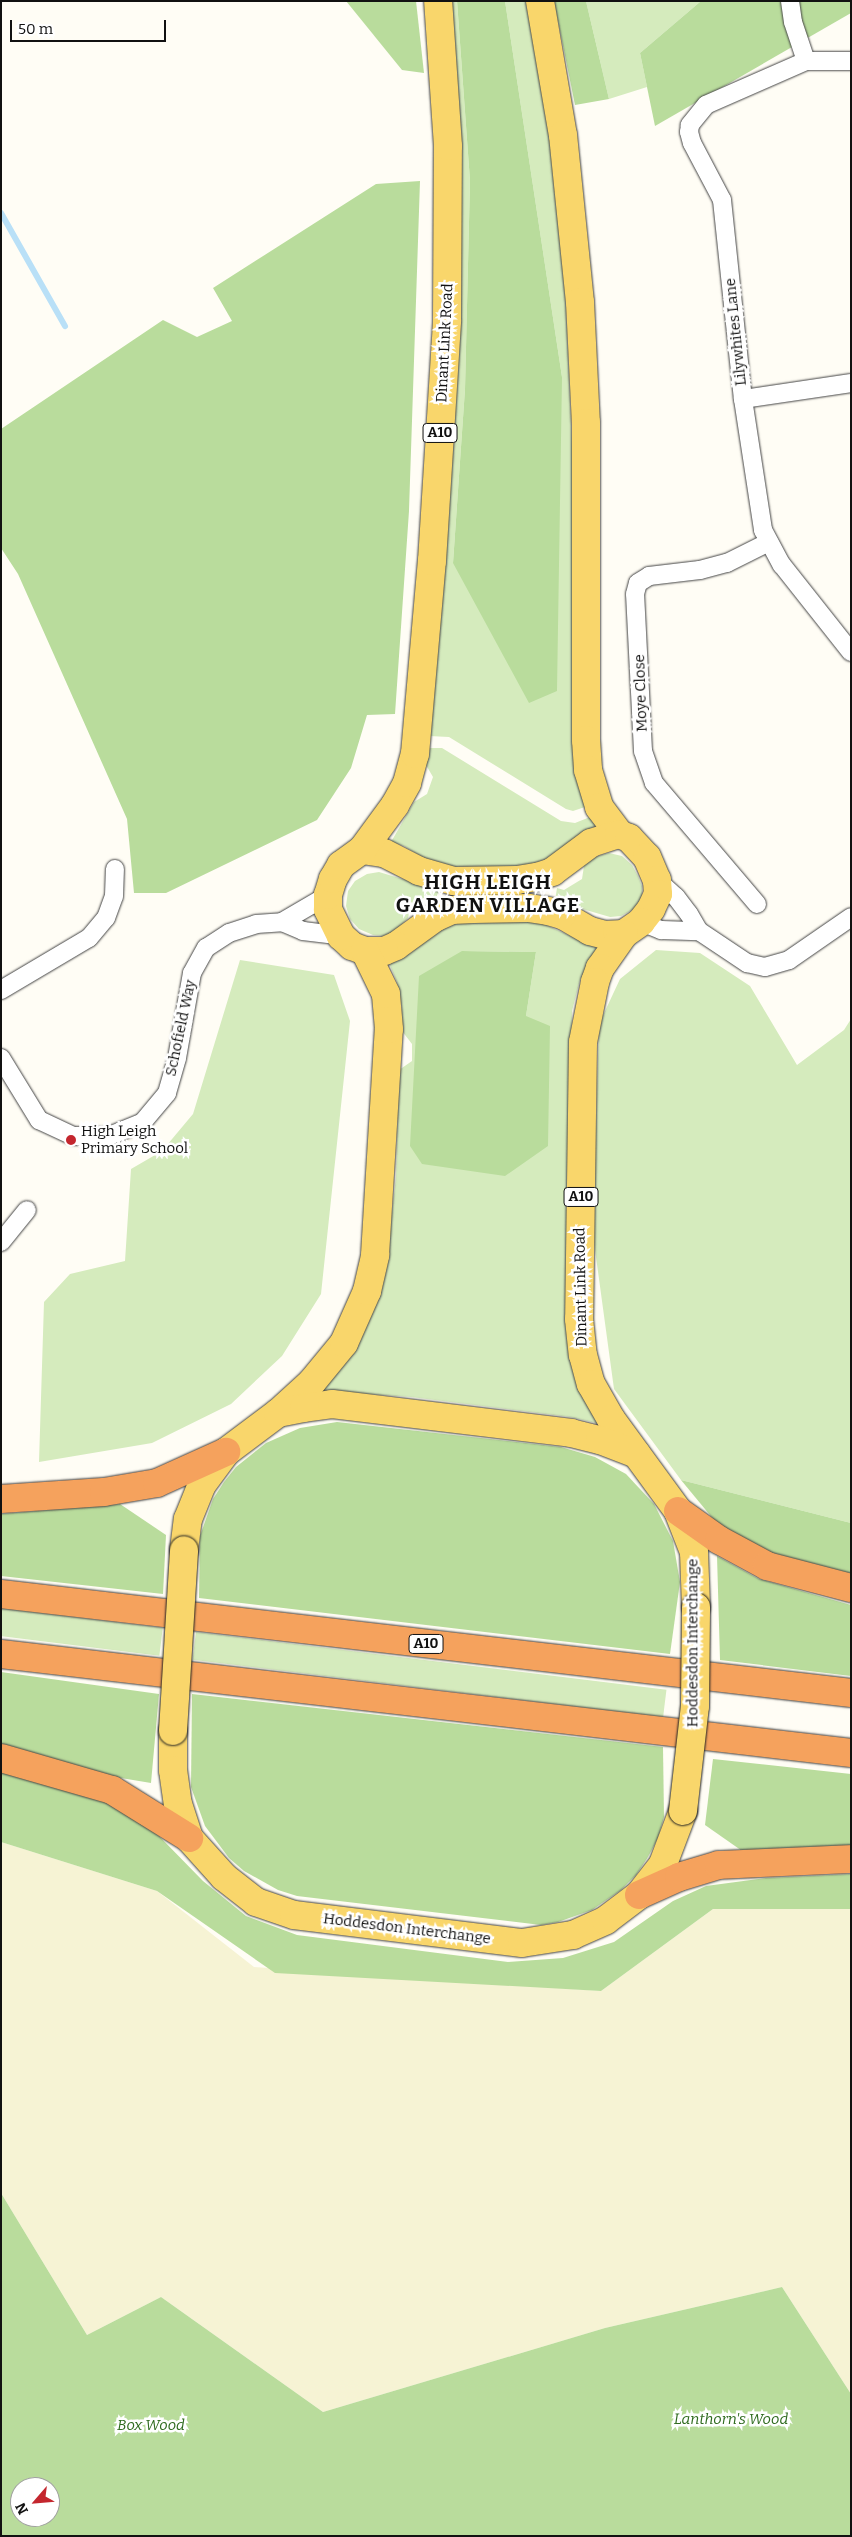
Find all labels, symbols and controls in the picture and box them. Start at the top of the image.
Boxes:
scale bar [12,10,169,42]
text: 50 m [18,20,53,38]
street label: Lilywhites Lane [721,277,751,387]
street label: Dinant Link Road [433,283,457,403]
road number: A10 [422,422,458,444]
street label: Moye Close [631,654,651,732]
district label: HIGH LEIGH GARDEN VILLAGE [394,870,582,917]
street label: Schofield Way [162,978,200,1078]
place label: High Leigh Primary School [81,1122,188,1157]
marker: High Leigh Primary School [65,1134,77,1146]
road number: A10 [564,1186,598,1208]
street label: Dinant Link Road [571,1227,591,1347]
street label: Hoddesdon Interchange [684,1559,702,1727]
road number: A10 [408,1632,444,1656]
street label: Hoddesdon Interchange [322,1910,492,1948]
park label: Lanthorn's Wood [674,2411,788,2429]
park label: Box Wood [117,2417,185,2435]
north arrow [10,2477,60,2527]
text: N [12,2500,32,2517]

